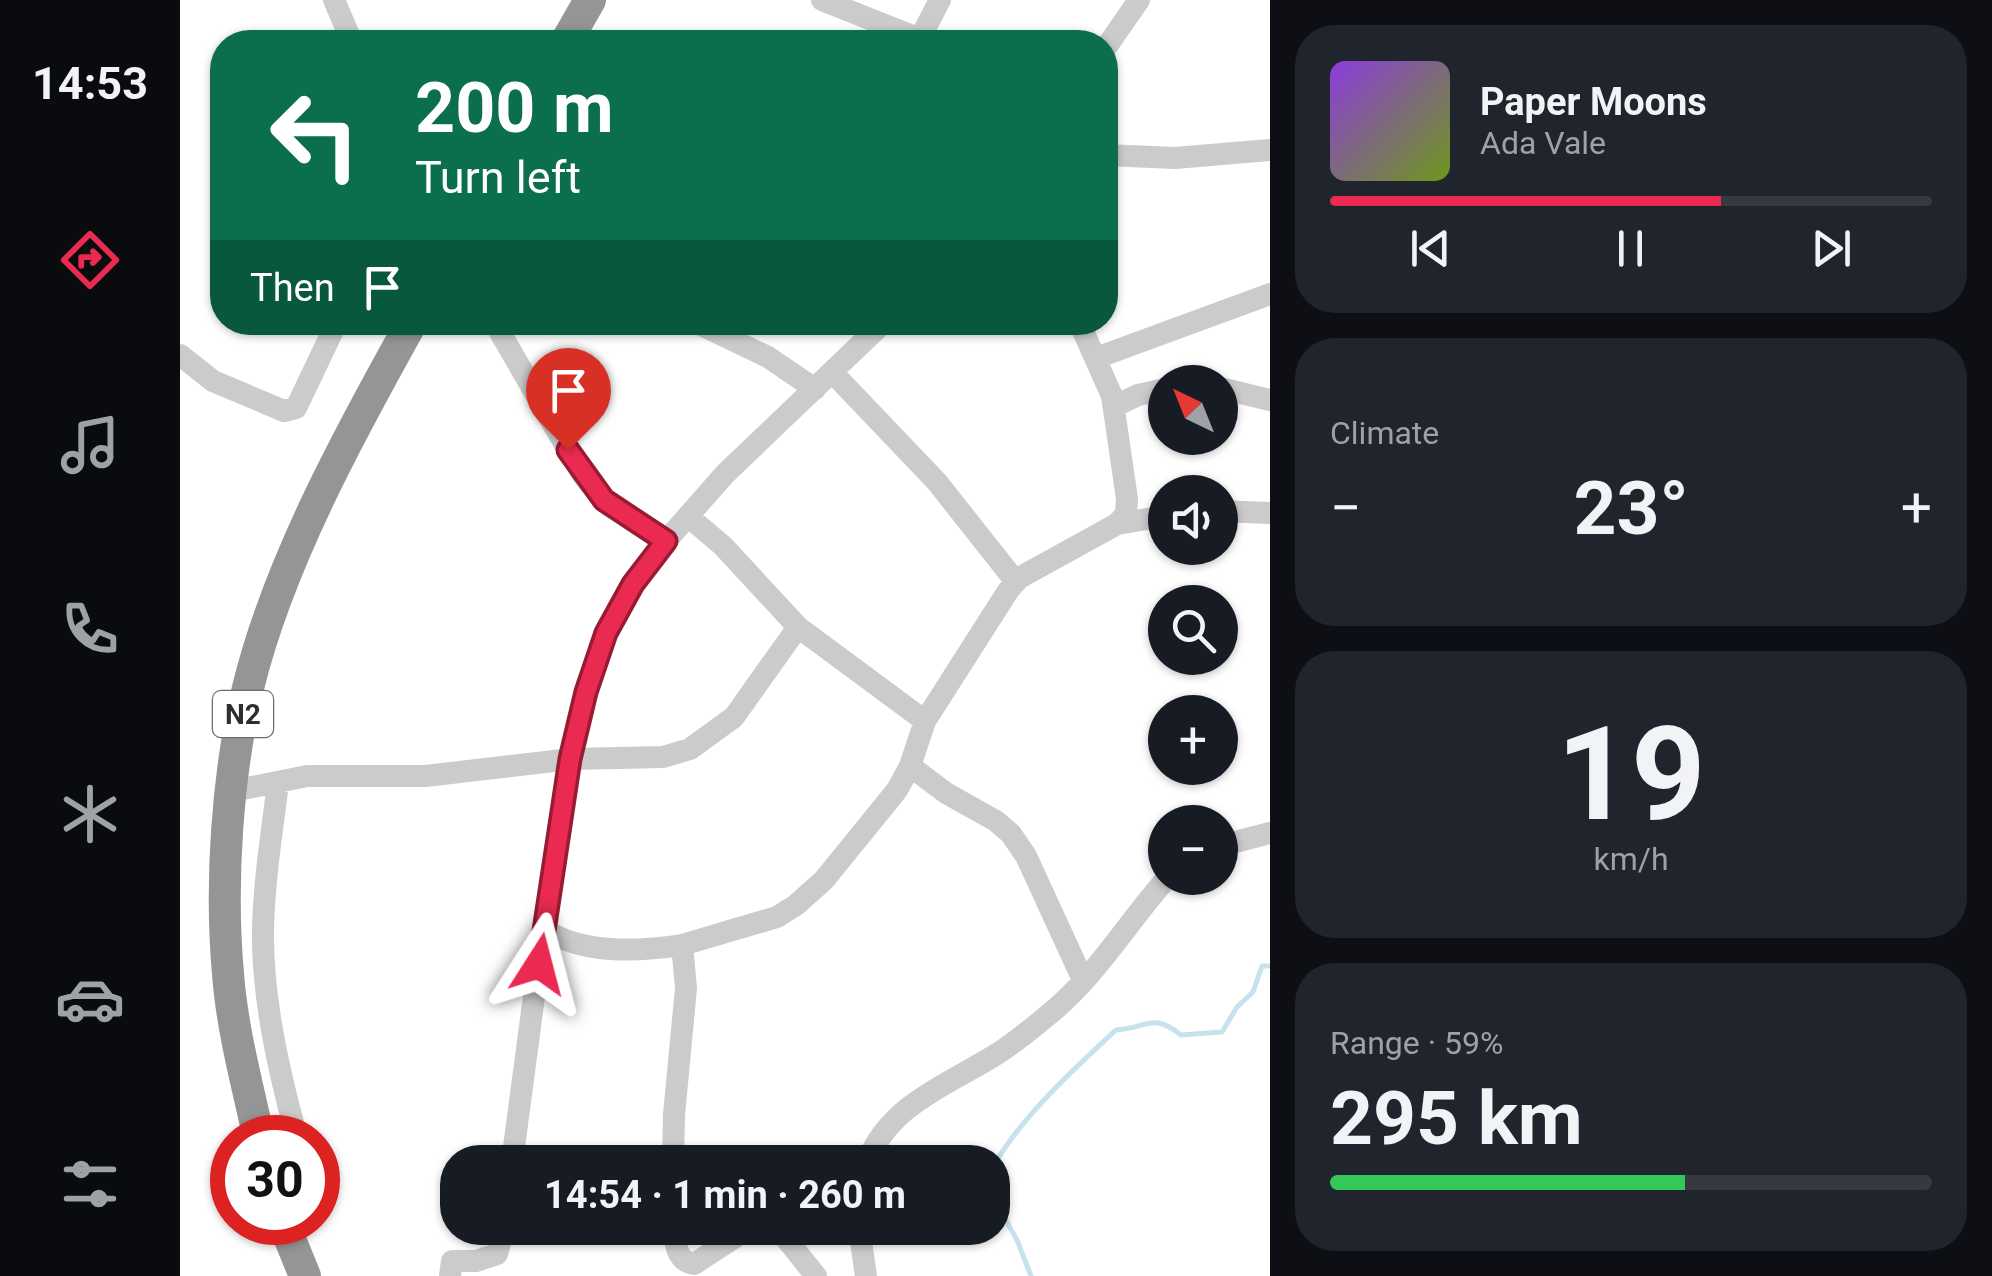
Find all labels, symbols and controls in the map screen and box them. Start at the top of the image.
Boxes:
text: 14:53 [32,57,148,110]
text: 200 m [415,67,614,149]
icon: left [250,70,380,200]
text: Paper Moons [1480,80,1707,124]
text: Ada Vale [1480,124,1606,162]
text: Turn left [415,151,581,204]
icon: previous [1403,221,1458,276]
icon: pause [1603,221,1658,276]
icon: next [1804,221,1859,276]
icon: directions [55,225,125,295]
icon: arrive [355,260,410,315]
text: Then [250,266,335,310]
pin [526,348,611,451]
icon: arrive [541,363,596,418]
north arrow [1148,365,1238,455]
map controls [1148,365,1238,895]
icon: music [55,410,125,480]
text: Climate [1330,414,1439,452]
text: 23° [1573,464,1689,552]
button: sound [1148,475,1238,565]
text: − [1330,476,1361,540]
text: + [1901,476,1932,540]
button: search [1148,585,1238,675]
icon: phone [55,594,125,664]
road number: N2 [213,691,273,737]
button: + [1148,695,1238,785]
text: 19 [1556,698,1706,851]
icon: climate [55,779,125,849]
button: − [1148,805,1238,895]
text: km/h [1593,840,1669,878]
position arrow [487,912,591,1016]
icon: car [55,964,125,1034]
text: Range · 59% [1330,1024,1503,1062]
text: 295 km [1330,1074,1583,1162]
speed limit sign: 30 [210,1115,340,1245]
icon: filters [55,1149,125,1219]
text: 14:54 · 1 min · 260 m [544,1173,906,1217]

